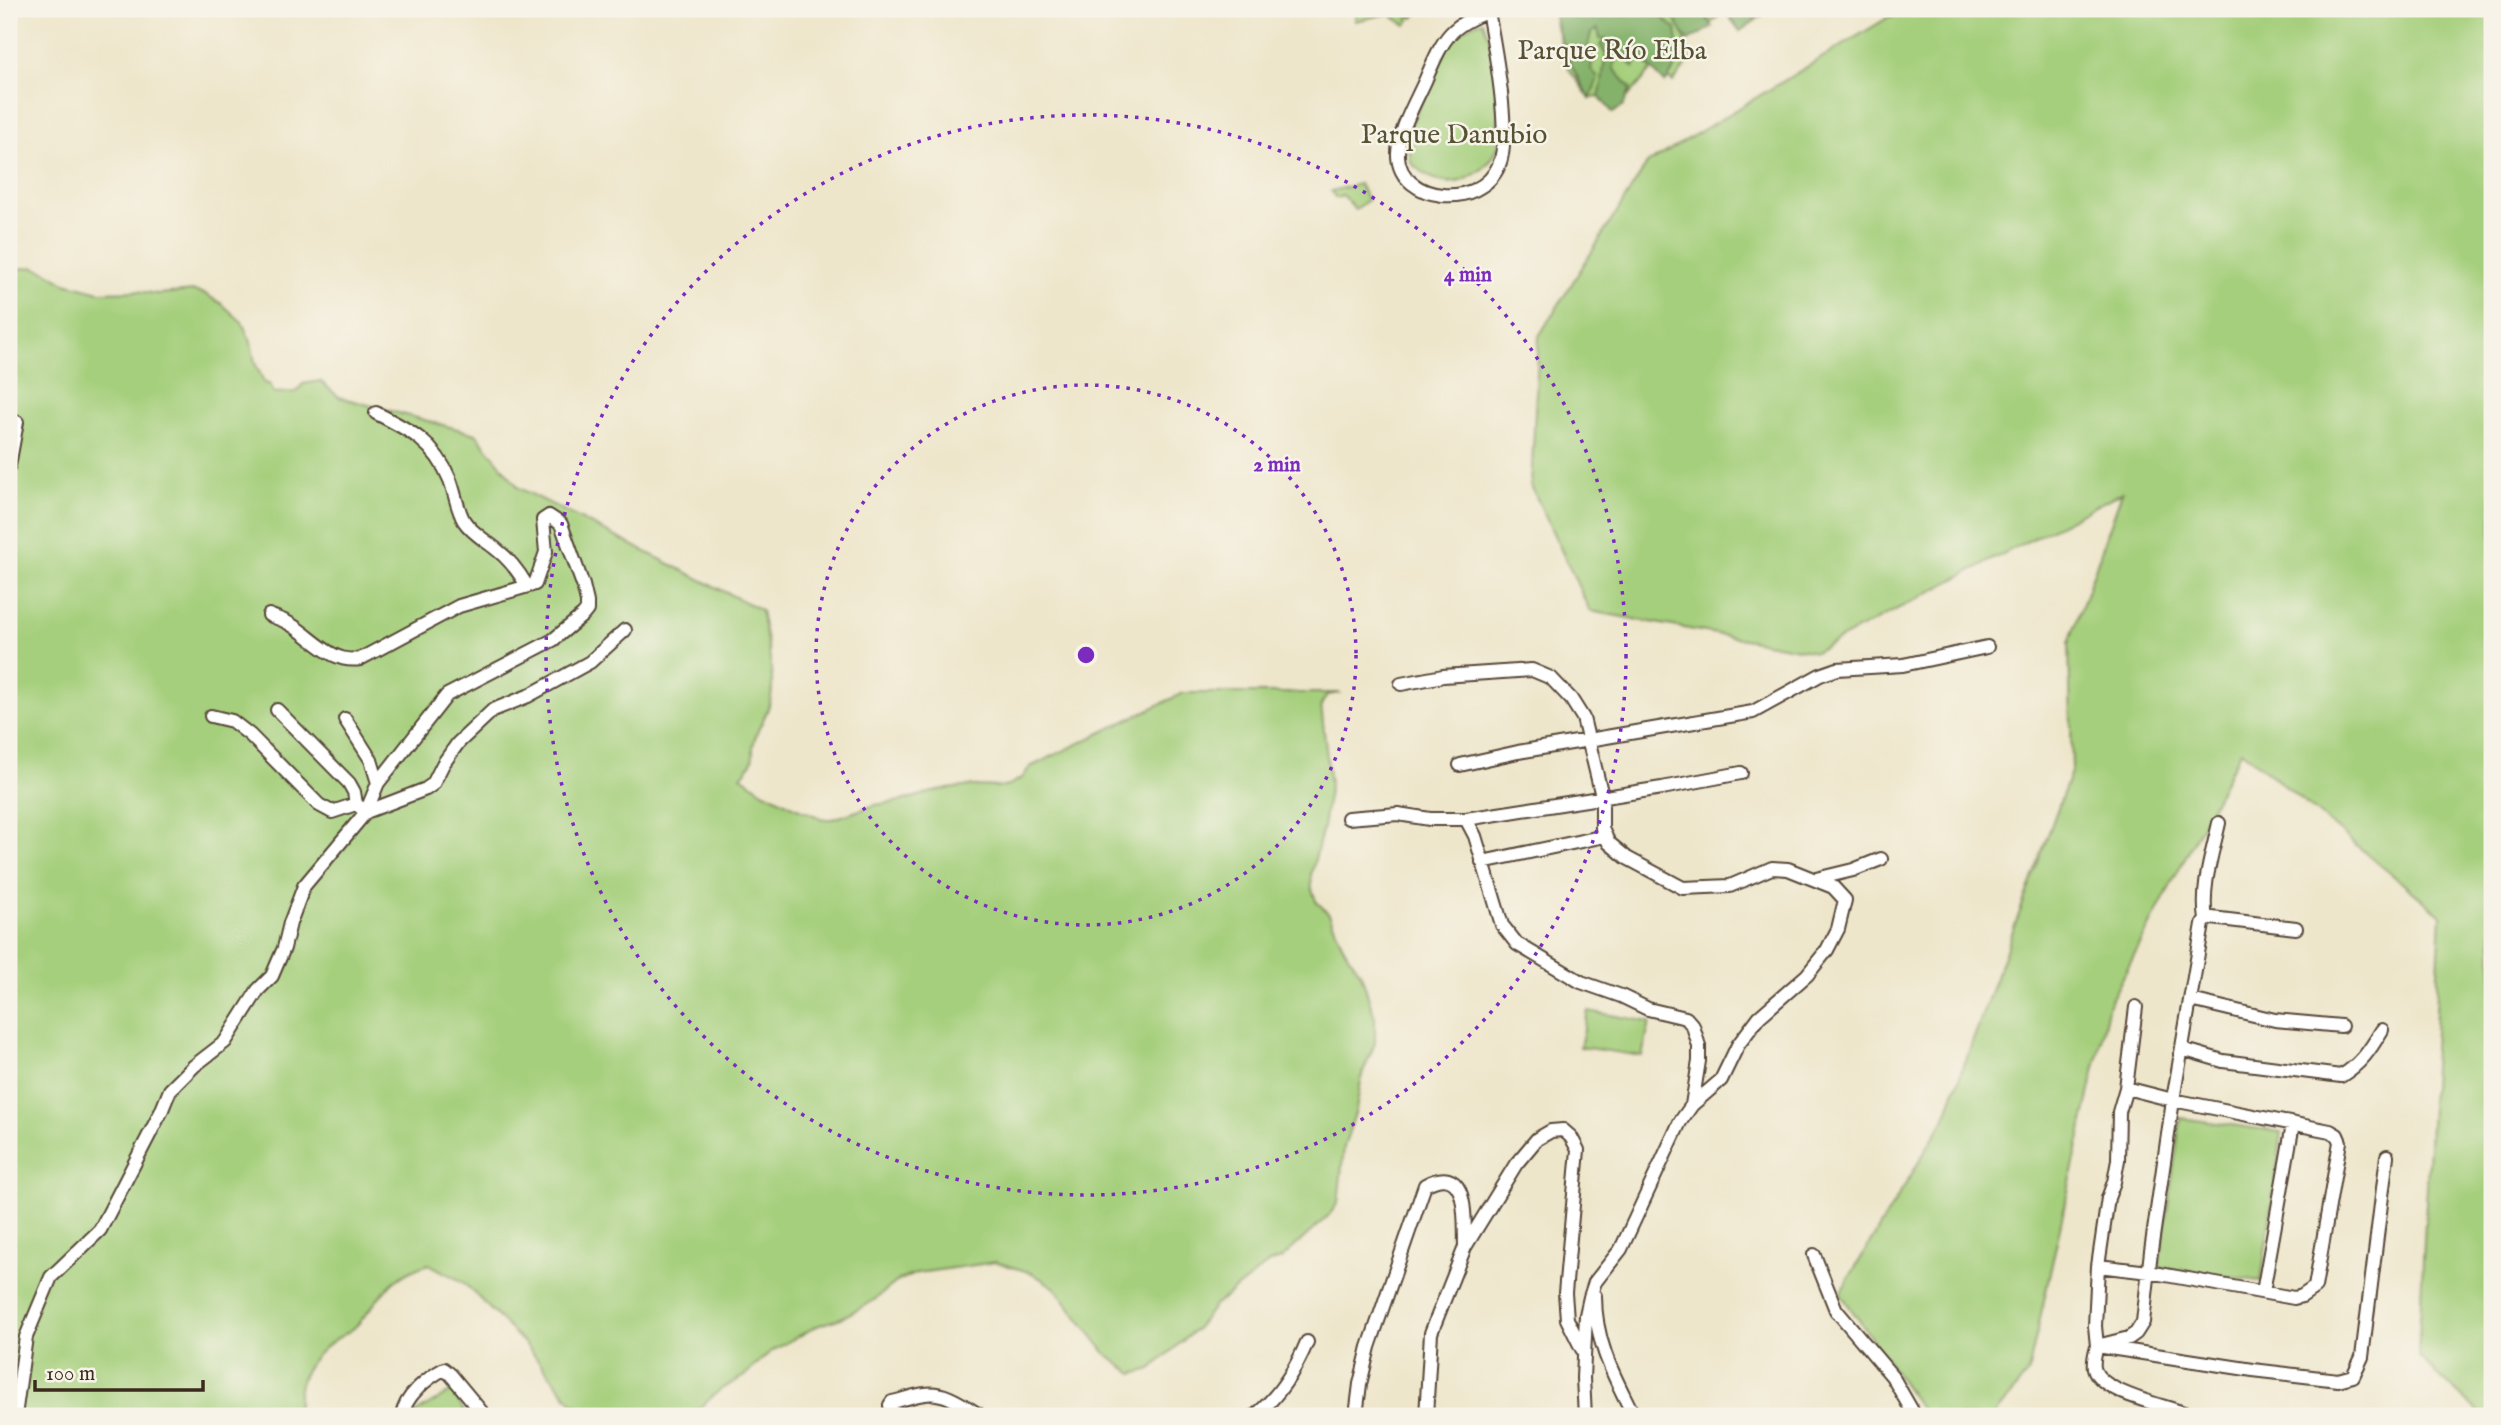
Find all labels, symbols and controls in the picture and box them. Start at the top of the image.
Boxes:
park label: Parque Río Elba [1517,34,1708,69]
park label: Parque Danubio [1361,118,1547,153]
text: 4 min [1444,262,1492,289]
text: 2 min [1253,452,1301,479]
centre of rings [1074,643,1098,667]
scale bar [35,1348,203,1392]
text: 100 m [46,1361,95,1388]

